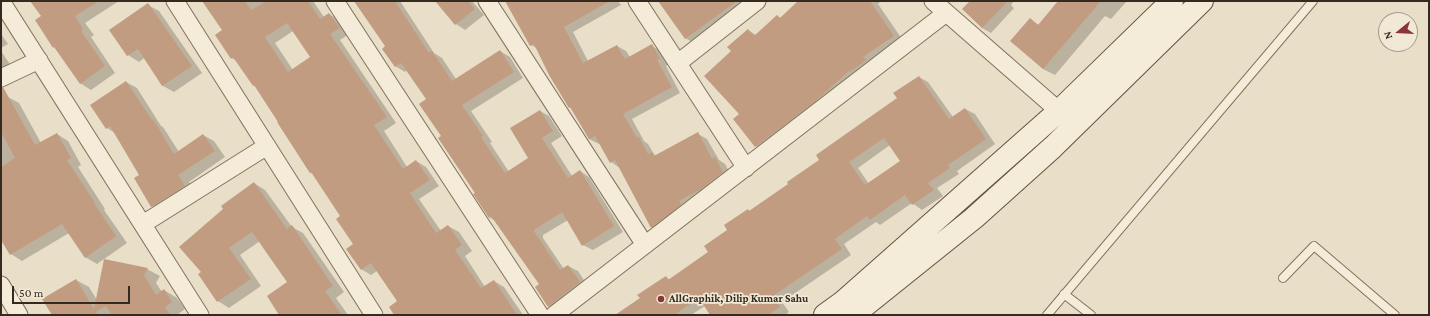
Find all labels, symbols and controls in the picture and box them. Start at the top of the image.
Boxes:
north arrow [1378,12,1418,52]
text: N [1381,30,1394,41]
scale bar [14,278,132,304]
text: 50 m [19,286,43,300]
place label: AllGraphik, Dilip Kumar Sahu [669,292,808,306]
marker: AllGraphik, Dilip Kumar Sahu [656,294,666,304]

